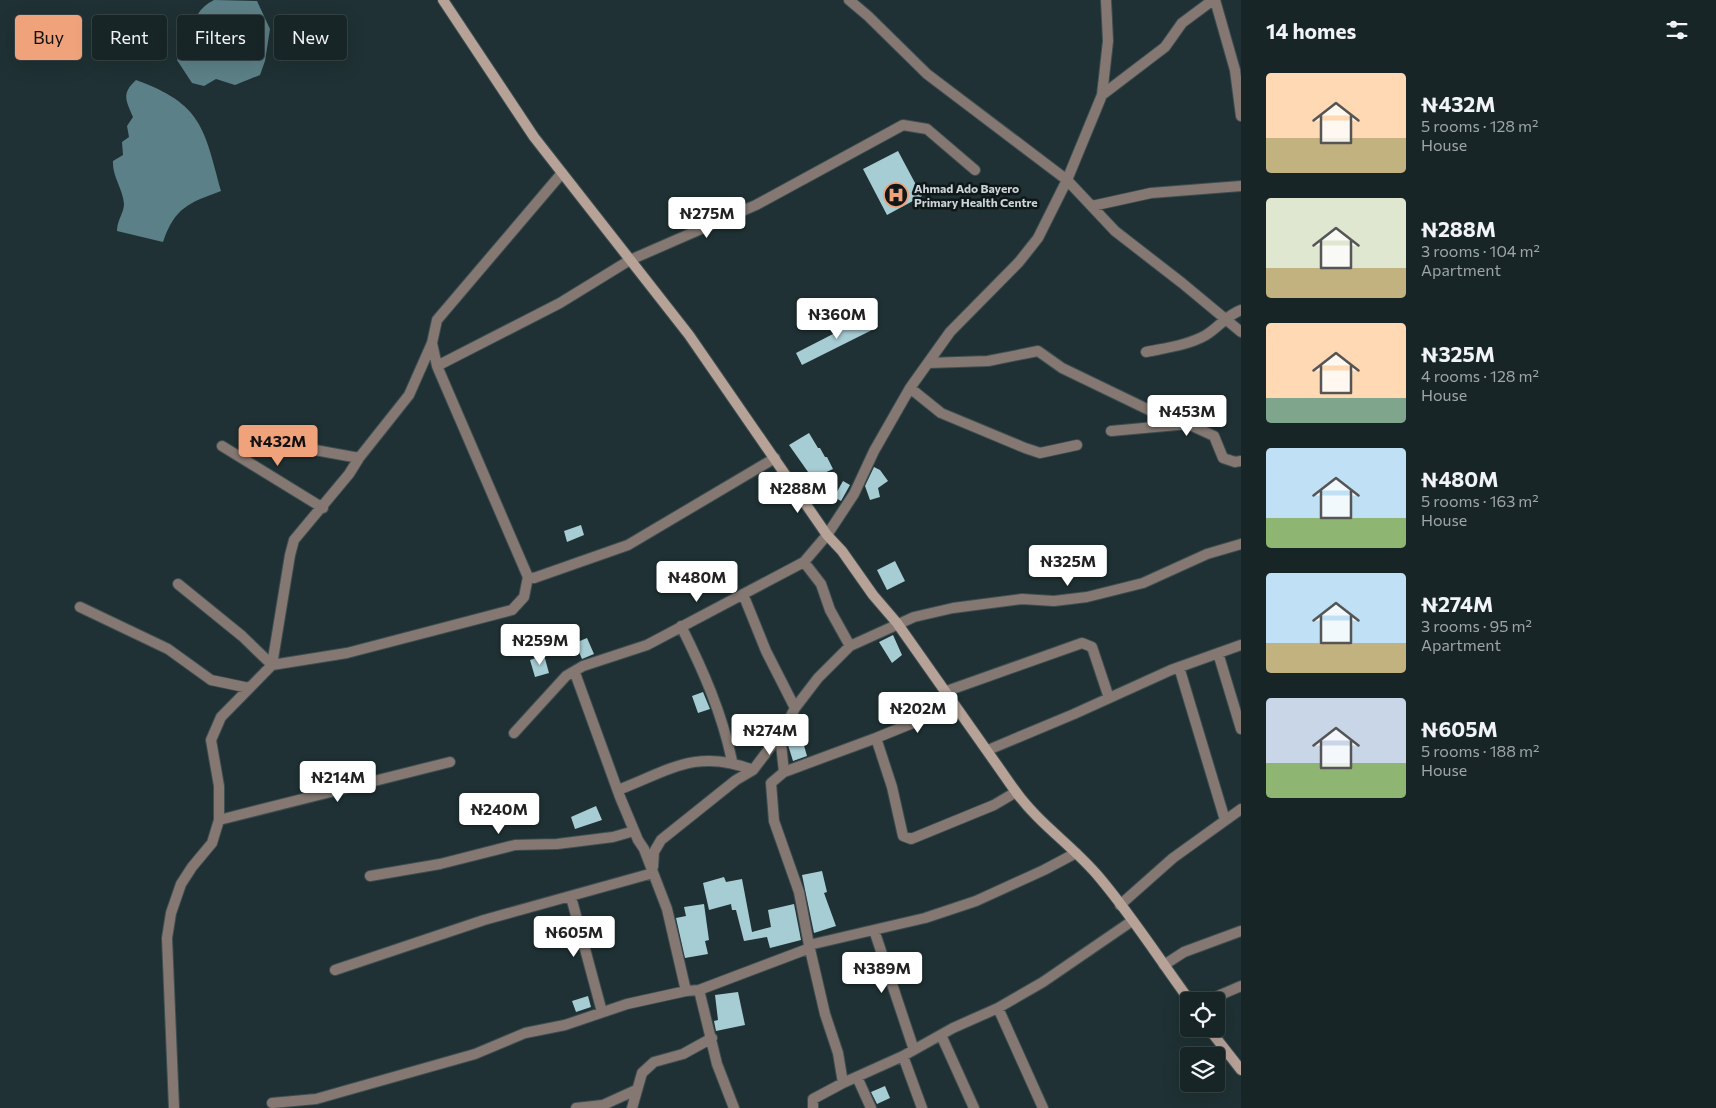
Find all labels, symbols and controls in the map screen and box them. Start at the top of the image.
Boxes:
chip: Buy [15,15,82,60]
chip: Rent [92,15,167,60]
chip: Filters [177,15,264,60]
chip: New [274,15,347,60]
icon: filters [1663,16,1691,44]
text: 14 homes [1266,18,1356,43]
text: ₦432M [1421,91,1496,116]
icon: home [1306,93,1366,153]
text: 5 rooms · 128 m² [1421,116,1538,135]
text: House [1421,135,1467,154]
place label: Ahmad Ado Bayero Primary Health Centre [914,181,1038,209]
hospital icon: Ahmad Ado Bayero Primary Health Centre [883,182,909,208]
pin: ₦275M [672,196,742,239]
text: ₦275M [679,203,735,222]
text: ₦288M [1421,216,1496,241]
icon: home [1306,218,1366,278]
text: 3 rooms · 104 m² [1421,241,1540,260]
text: Apartment [1421,260,1501,279]
pin: ₦360M [802,298,872,340]
text: ₦360M [808,304,866,323]
text: ₦325M [1421,341,1495,366]
icon: home [1306,343,1366,403]
text: 4 rooms · 128 m² [1421,366,1539,385]
text: House [1421,385,1467,404]
pin: ₦453M [1152,394,1222,437]
text: ₦453M [1158,401,1216,420]
pin: ₦432M [243,424,313,467]
text: ₦432M [250,431,306,450]
text: ₦480M [1421,466,1498,491]
icon: home [1306,468,1366,528]
pin: ₦288M [763,472,833,514]
text: ₦288M [769,478,827,497]
text: 5 rooms · 163 m² [1421,491,1539,510]
text: House [1421,510,1467,529]
pin: ₦325M [1033,544,1103,587]
text: ₦325M [1040,551,1096,570]
pin: ₦480M [662,560,732,603]
text: ₦480M [667,567,727,586]
text: ₦274M [1421,591,1493,616]
icon: home [1306,593,1366,653]
text: 3 rooms · 95 m² [1421,616,1532,635]
pin: ₦259M [505,624,575,666]
text: ₦259M [512,630,568,649]
text: Apartment [1421,635,1501,654]
pin: ₦202M [883,692,953,734]
text: ₦202M [890,698,946,717]
pin: ₦274M [735,714,805,756]
text: ₦605M [1421,716,1498,741]
icon: home [1306,718,1366,778]
text: ₦274M [743,720,797,739]
text: 5 rooms · 188 m² [1421,741,1539,760]
pin: ₦214M [303,760,373,803]
text: House [1421,760,1467,779]
text: ₦214M [311,767,365,786]
pin: ₦240M [464,792,534,835]
text: ₦240M [470,799,528,818]
pin: ₦605M [539,916,609,958]
text: ₦605M [545,922,603,941]
pin: ₦389M [847,952,917,994]
text: ₦389M [853,958,911,977]
map controls [1180,992,1225,1092]
button: locate [1180,992,1225,1037]
button: layers [1180,1047,1225,1092]

